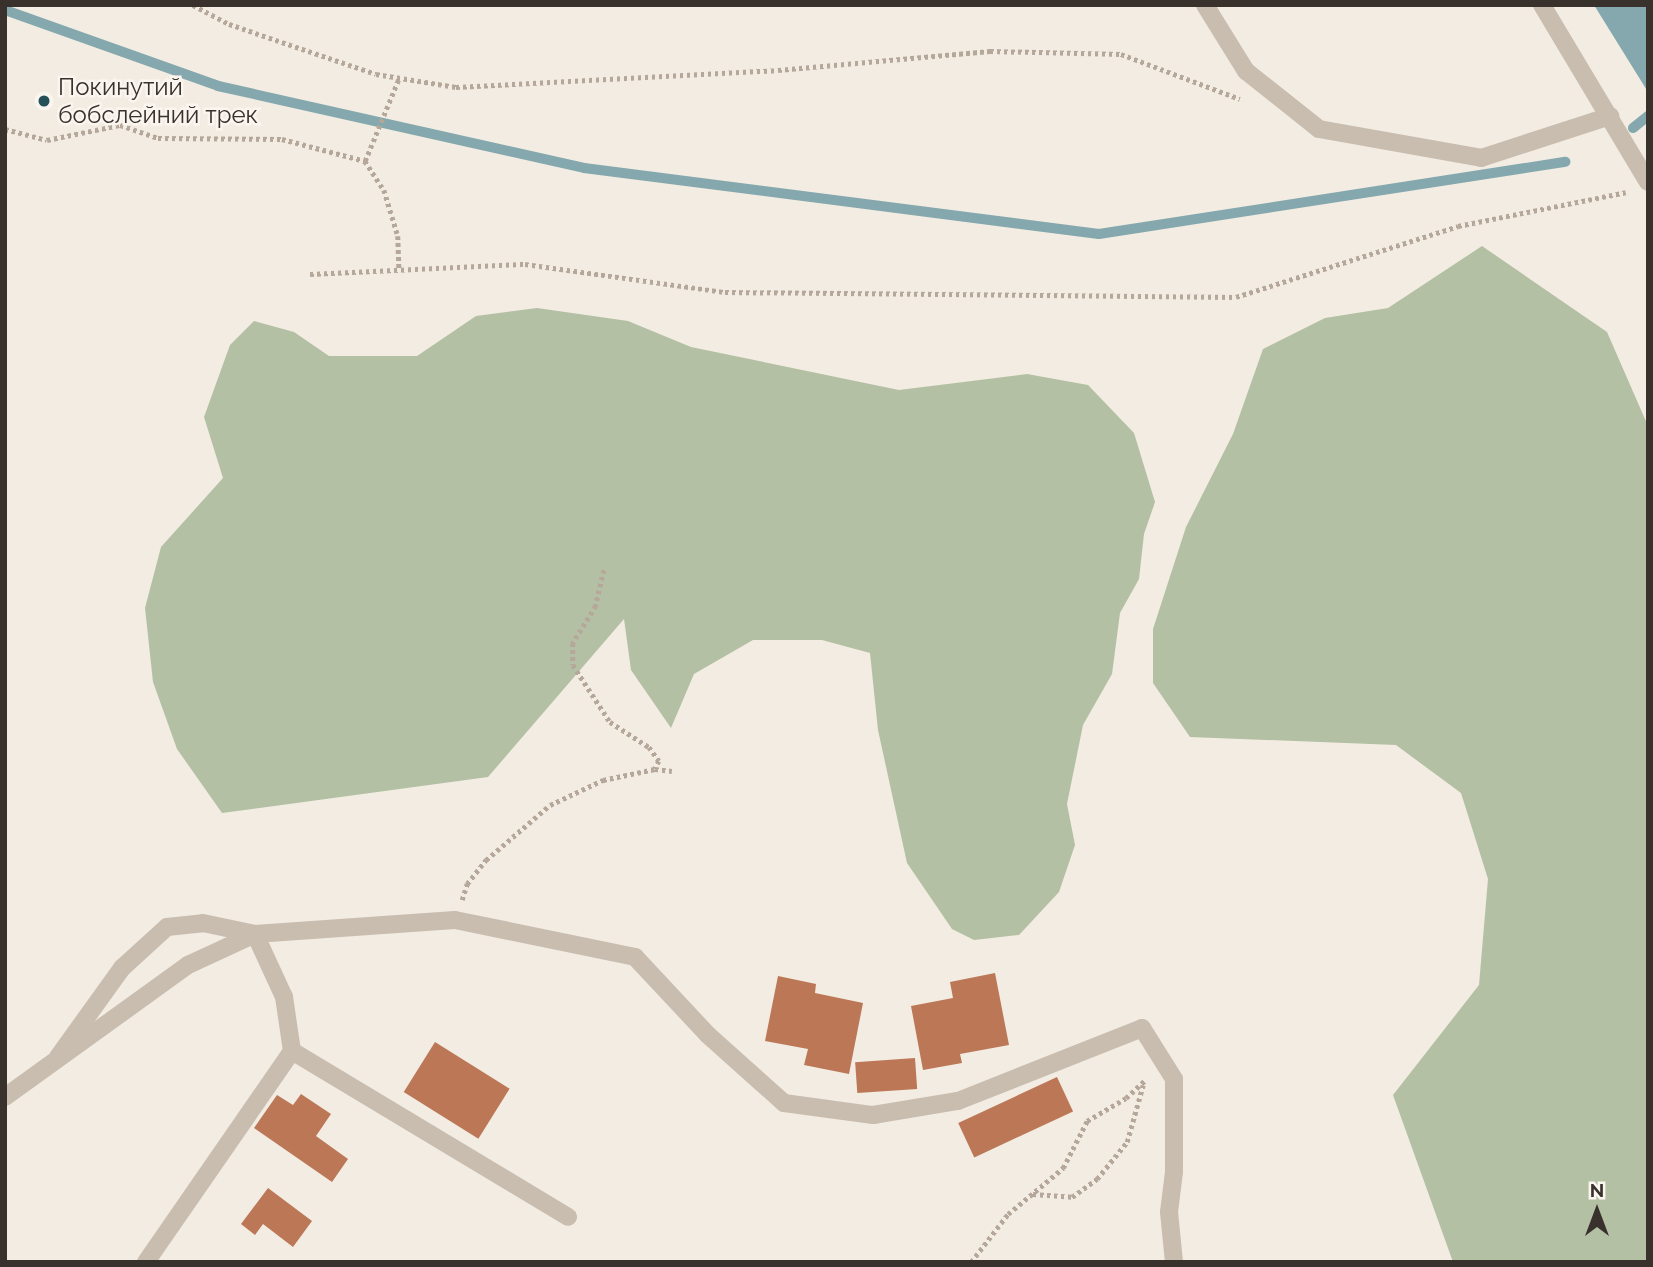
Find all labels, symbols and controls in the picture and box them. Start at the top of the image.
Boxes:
place label: Покинутий бобслейний трек [58,73,258,129]
marker: Покинутий бобслейний трек [36,93,52,109]
north arrow [1562,1176,1632,1246]
text: N [1590,1179,1604,1201]

